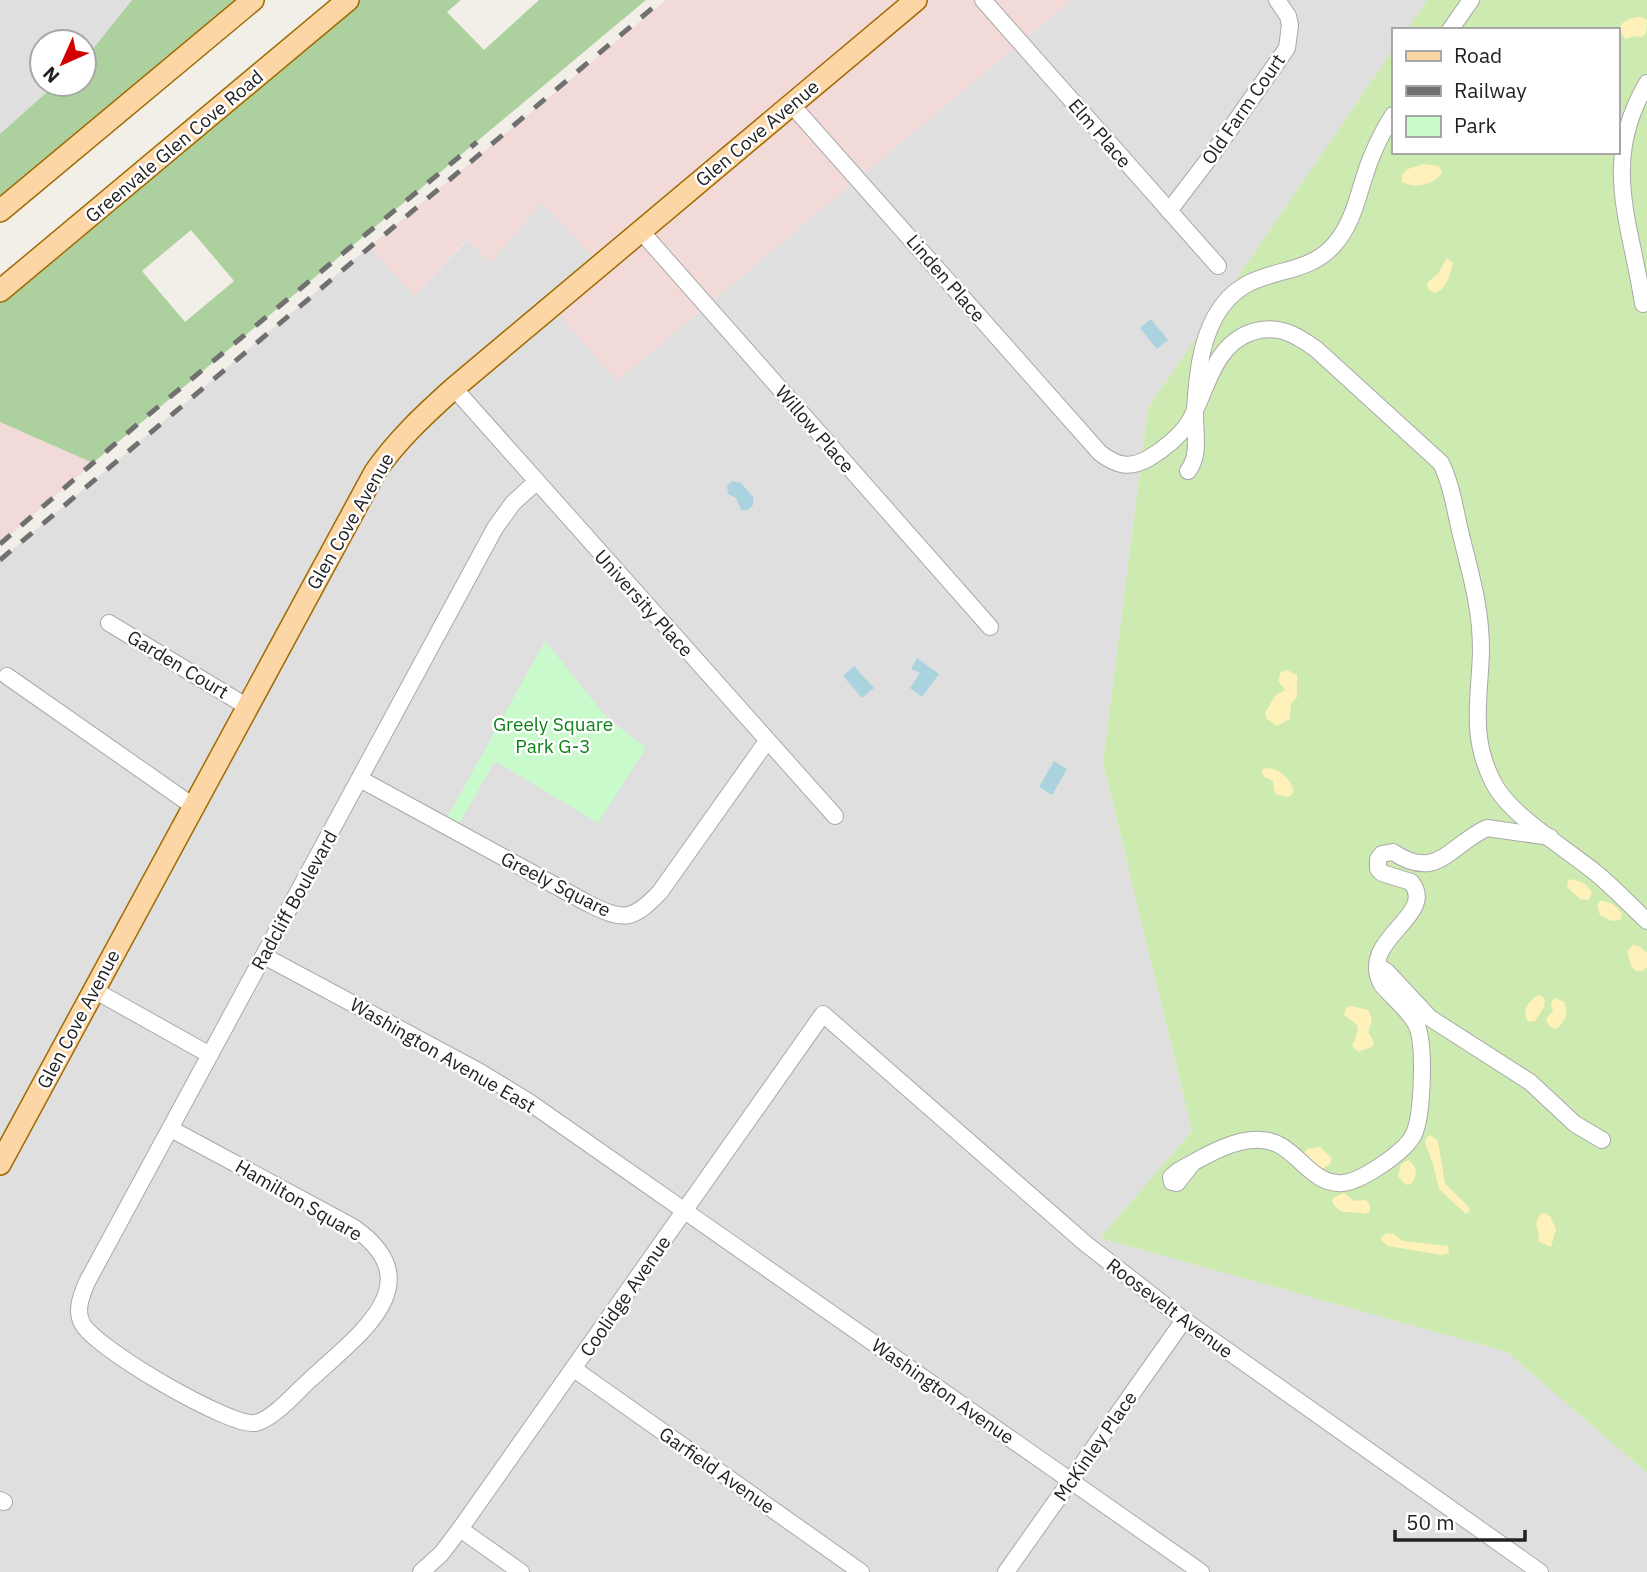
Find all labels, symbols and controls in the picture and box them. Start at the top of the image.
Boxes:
north arrow [28,28,98,98]
legend [1392,28,1619,154]
text: Road [1454,41,1502,69]
street label: Old Farm Court [1196,49,1290,169]
text: N [38,62,64,88]
street label: Greenvale Glen Cove Road [80,64,268,228]
street label: Glen Cove Avenue [690,74,824,192]
text: Railway [1454,76,1527,104]
street label: Elm Place [1063,93,1137,173]
text: Park [1454,111,1497,139]
street label: Linden Place [901,229,991,327]
street label: Willow Place [770,380,860,478]
street label: Glen Cove Avenue [301,448,399,594]
street label: University Place [589,544,699,662]
street label: Garden Court [123,624,233,704]
park label: Greely Square Park G-3 [493,712,613,758]
street label: Radcliff Boulevard [246,826,342,974]
street label: Greely Square [497,846,615,922]
street label: Glen Cove Avenue [31,945,125,1093]
street label: Washington Avenue East [346,992,540,1118]
street label: Hamilton Square [231,1154,367,1246]
street label: Coolidge Avenue [574,1231,676,1361]
street label: Roosevelt Avenue [1102,1253,1238,1363]
street label: Washington Avenue [867,1333,1019,1449]
street label: McKinley Place [1048,1386,1142,1506]
street label: Garfield Avenue [655,1421,779,1519]
scale bar [1395,1498,1524,1542]
text: 50 m [1406,1508,1455,1536]

